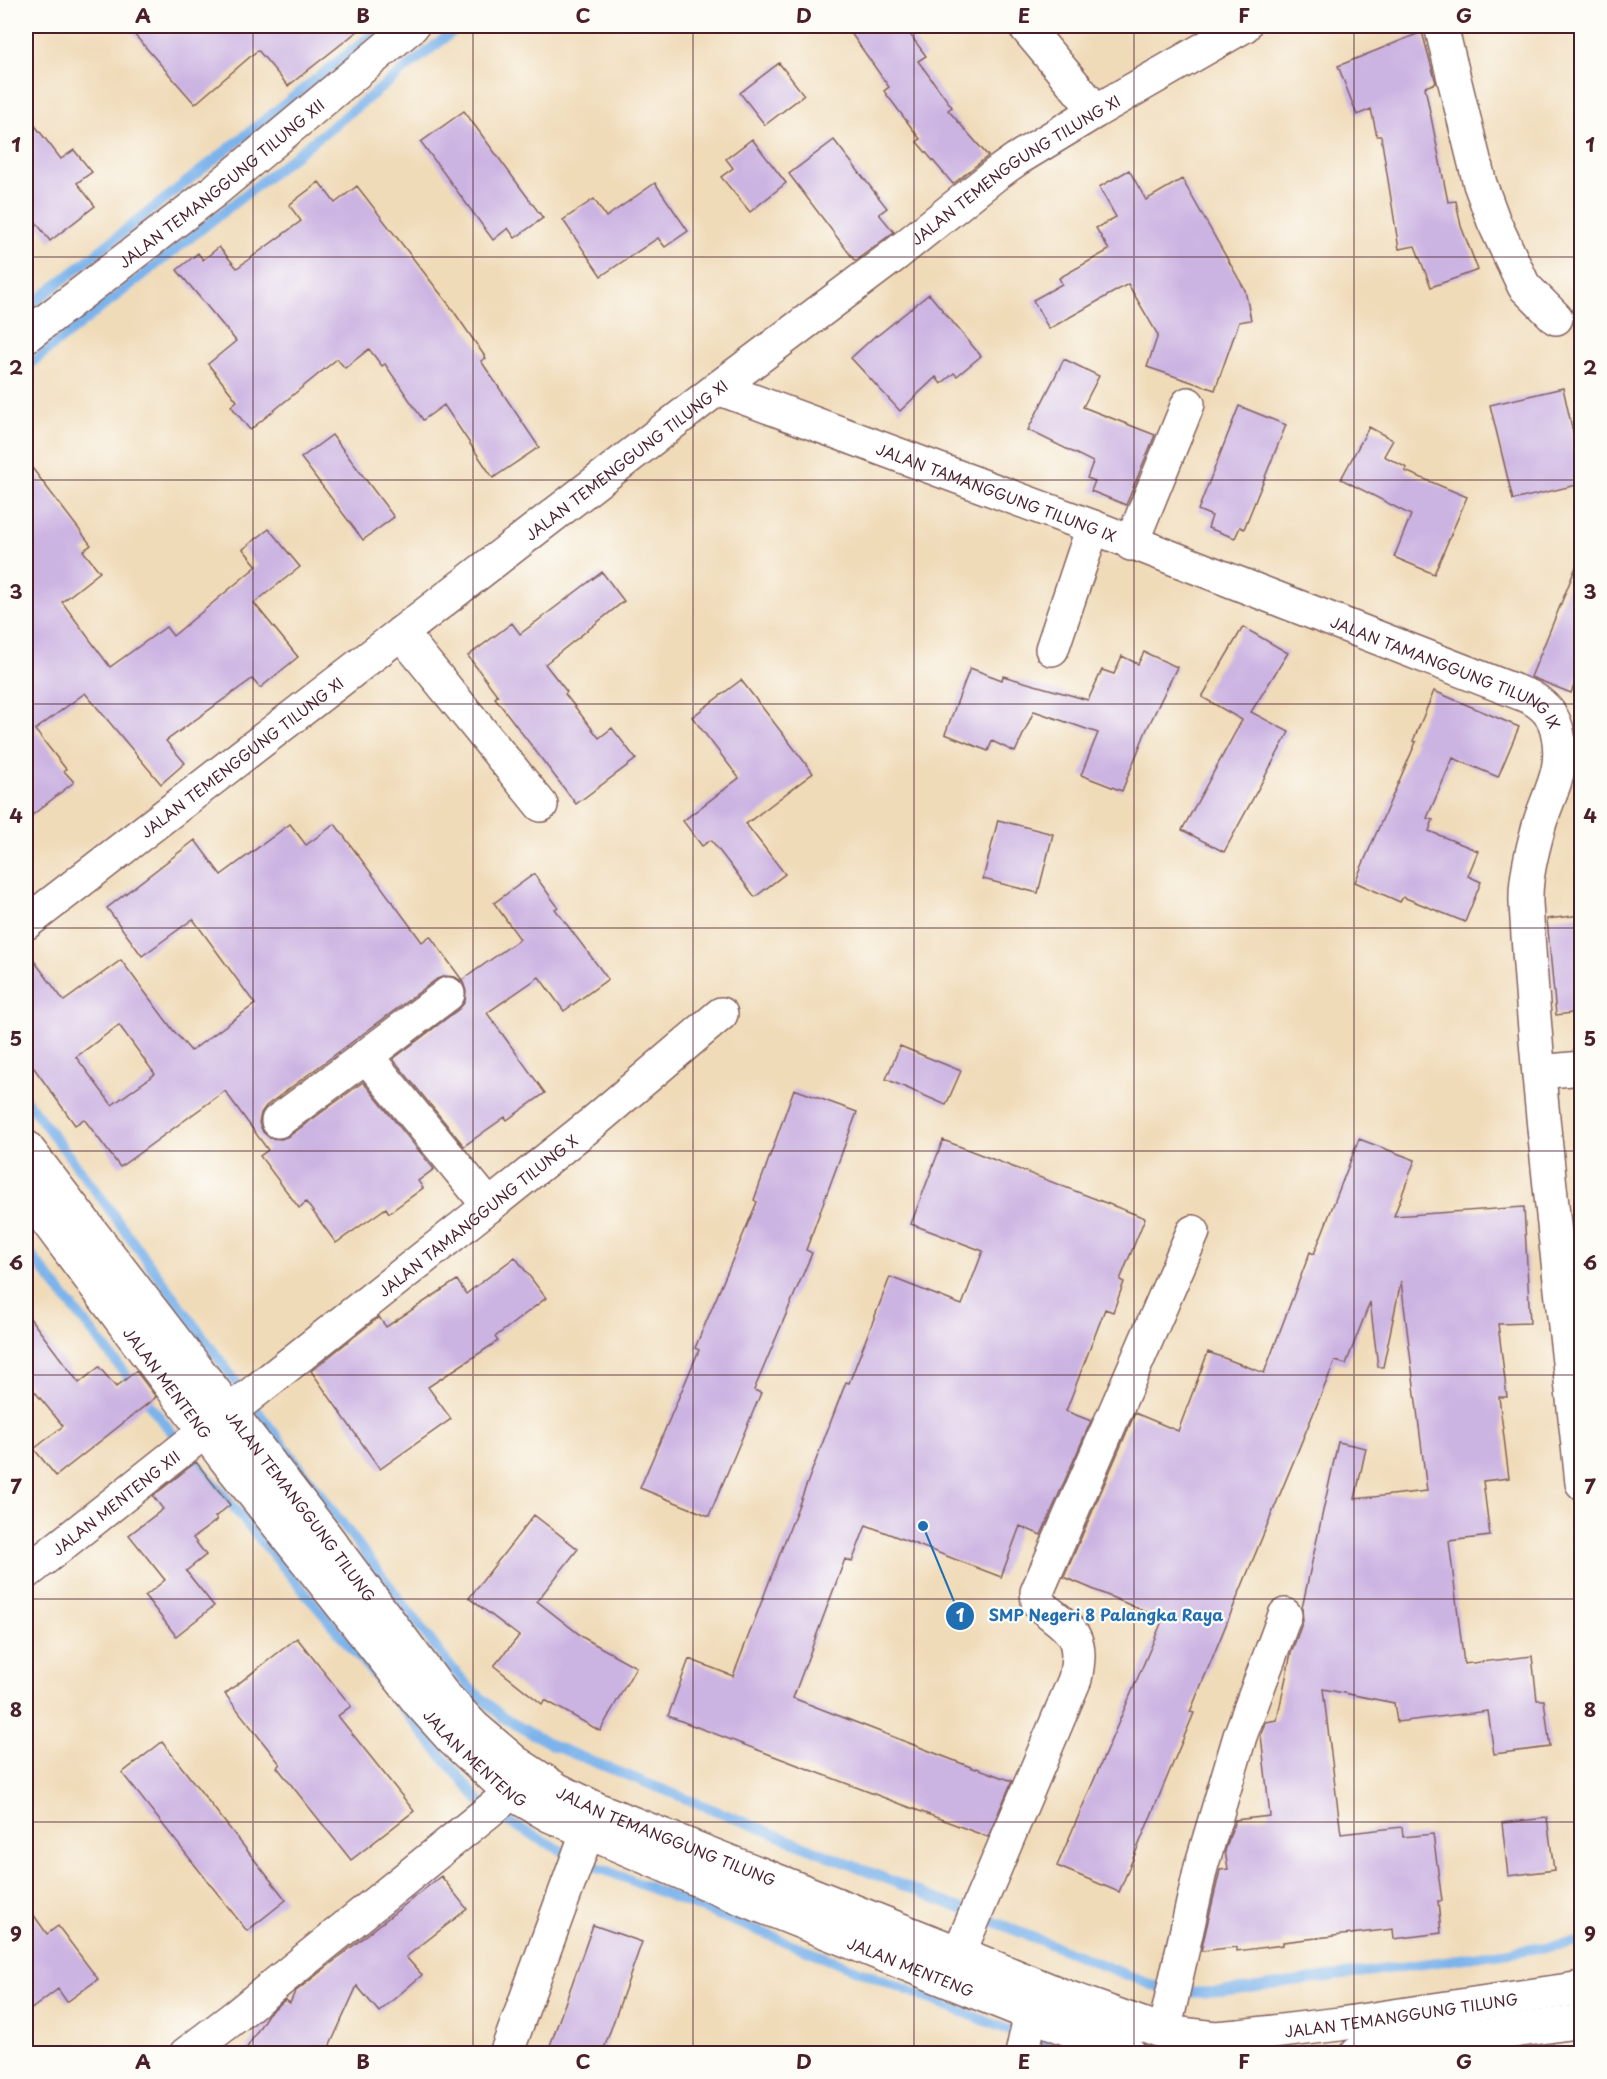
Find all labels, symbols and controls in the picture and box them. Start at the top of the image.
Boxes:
text: A [135,0,151,30]
text: B [356,0,370,30]
text: C [575,0,591,30]
text: D [796,0,812,30]
text: E [1018,0,1030,30]
text: F [1238,0,1250,30]
text: G [1456,0,1472,30]
street label: JALAN TEMENGGUNG TILUNG XI [905,88,1124,250]
street label: JALAN TEMANGGUNG TILUNG XII [113,93,329,273]
text: 1 [11,129,21,159]
text: 1 [1585,129,1595,159]
text: 2 [9,352,23,382]
text: 2 [1583,352,1597,382]
street label: JALAN TEMENGGUNG TILUNG XI [519,374,732,545]
street label: JALAN TAMANGGUNG TILUNG IX [873,436,1120,546]
text: 3 [9,576,23,606]
text: 3 [1583,576,1597,606]
street label: JALAN TAMANGGUNG TILUNG IX [1327,609,1567,732]
street label: JALAN TEMENGGUNG TILUNG XI [135,671,347,842]
text: 4 [9,800,23,830]
text: 4 [1583,800,1597,830]
text: 5 [10,1023,22,1053]
text: 5 [1584,1023,1596,1053]
street label: JALAN TAMANGGUNG TILUNG X [373,1128,582,1302]
text: 6 [9,1247,23,1277]
text: 6 [1583,1247,1597,1277]
street label: JALAN MENTENG [118,1322,218,1444]
street label: JALAN TEMANGGUNG TILUNG [221,1405,382,1606]
street label: JALAN MENTENG XII [46,1444,184,1560]
text: 7 [10,1471,22,1501]
text: 7 [1584,1471,1596,1501]
callout: SMP Negeri 8 Palangka Raya [945,1599,1237,1633]
text: 1 [956,1601,965,1628]
text: SMP Negeri 8 Palangka Raya [989,1602,1223,1626]
text: 8 [10,1694,22,1724]
text: 8 [1584,1694,1596,1724]
street label: JALAN MENTENG [419,1704,532,1812]
street label: JALAN TEMANGGUNG TILUNG [553,1780,780,1891]
text: 9 [10,1918,22,1948]
text: 9 [1584,1918,1596,1948]
street label: JALAN MENTENG [844,1930,978,2002]
street label: JALAN TEMANGGUNG TILUNG [1283,1986,1519,2042]
text: A [135,2046,151,2076]
text: B [356,2046,370,2076]
text: C [575,2046,591,2076]
text: D [796,2046,812,2076]
text: E [1018,2046,1030,2076]
text: F [1238,2046,1250,2076]
text: G [1456,2046,1472,2076]

